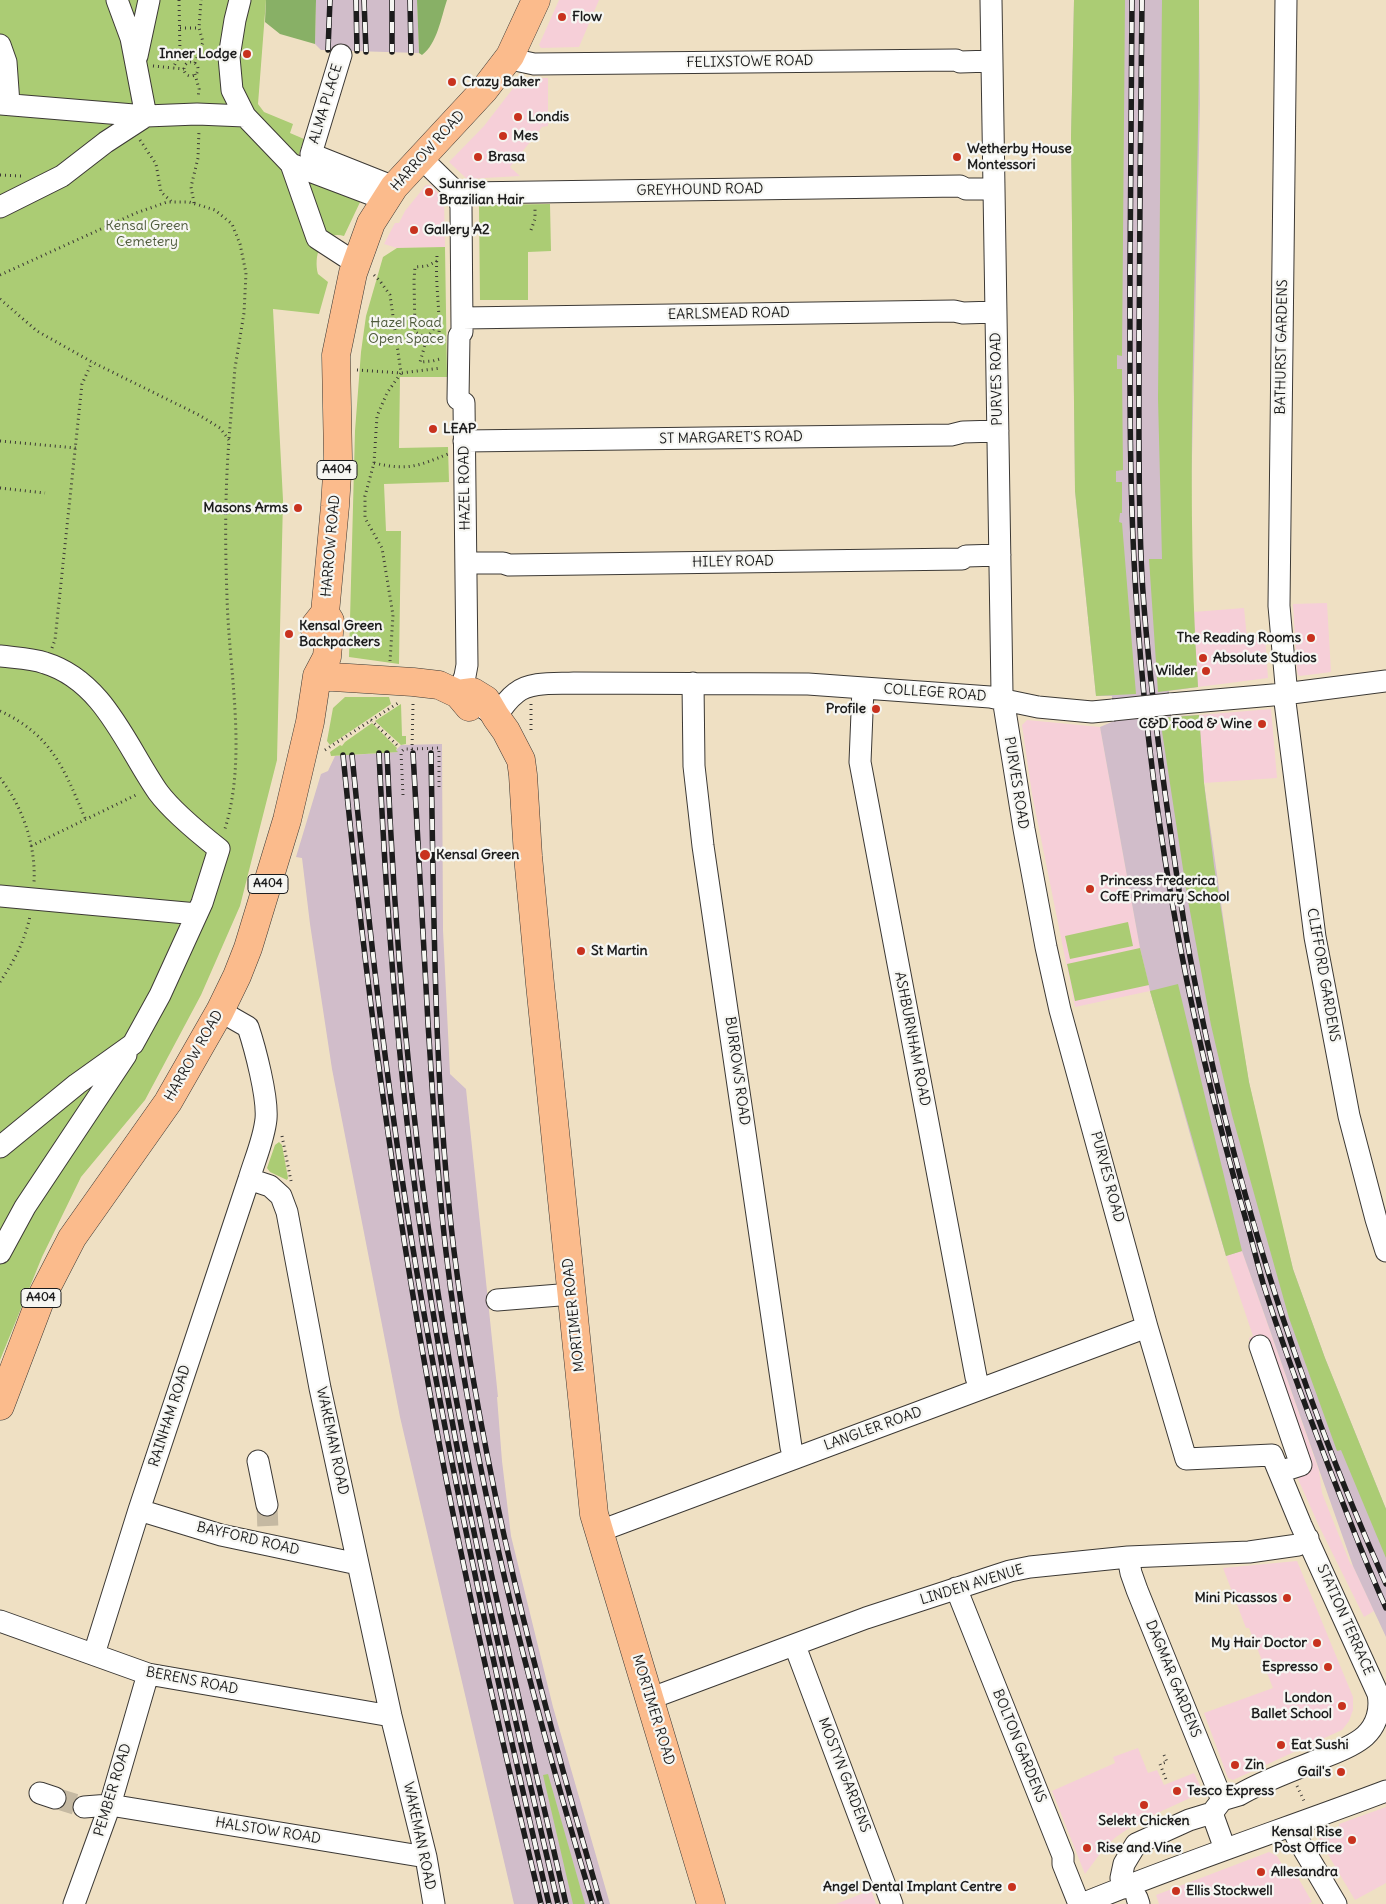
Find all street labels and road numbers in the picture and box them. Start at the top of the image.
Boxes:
street label: FELIXSTOWE ROAD [686,52,814,72]
street label: ALMA PLACE [306,62,346,146]
street label: HARROW ROAD [388,107,468,195]
street label: GREYHOUND ROAD [636,180,764,200]
street label: BATHURST GARDENS [1272,279,1292,415]
street label: EARLSMEAD ROAD [668,305,790,323]
street label: PURVES ROAD [988,332,1006,426]
street label: ST MARGARET'S ROAD [659,428,803,448]
street label: HAZEL ROAD [456,445,474,531]
road number: A404 [317,460,357,480]
street label: HARROW ROAD [318,494,344,598]
street label: HILEY ROAD [692,553,774,571]
street label: COLLEGE ROAD [883,681,987,705]
street label: PURVES ROAD [1000,736,1032,830]
road number: A404 [248,874,288,894]
street label: CLIFFORD GARDENS [1303,907,1343,1043]
street label: ASHBURNHAM ROAD [891,970,933,1108]
street label: HARROW ROAD [161,1008,227,1104]
street label: BURROWS ROAD [721,1016,753,1126]
street label: PURVES ROAD [1087,1130,1127,1224]
street label: MORTIMER ROAD [560,1257,588,1373]
road number: A404 [21,1289,61,1308]
street label: RAINHAM ROAD [146,1363,194,1469]
street label: WAKEMAN ROAD [312,1385,352,1497]
street label: LANGLER ROAD [822,1403,924,1455]
street label: BAYFORD ROAD [195,1519,301,1559]
street label: LINDEN AVENUE [918,1561,1026,1609]
street label: STATION TERRACE [1313,1562,1377,1678]
street label: DAGMAR GARDENS [1142,1618,1204,1740]
street label: MORTIMER ROAD [628,1653,678,1767]
street label: BERENS ROAD [144,1664,240,1698]
street label: BOLTON GARDENS [989,1687,1049,1805]
street label: MOSTYN GARDENS [814,1715,874,1835]
street label: PEMBER ROAD [91,1742,135,1838]
street label: WAKEMAN ROAD [399,1780,439,1892]
street label: HALSTOW ROAD [214,1814,322,1848]

